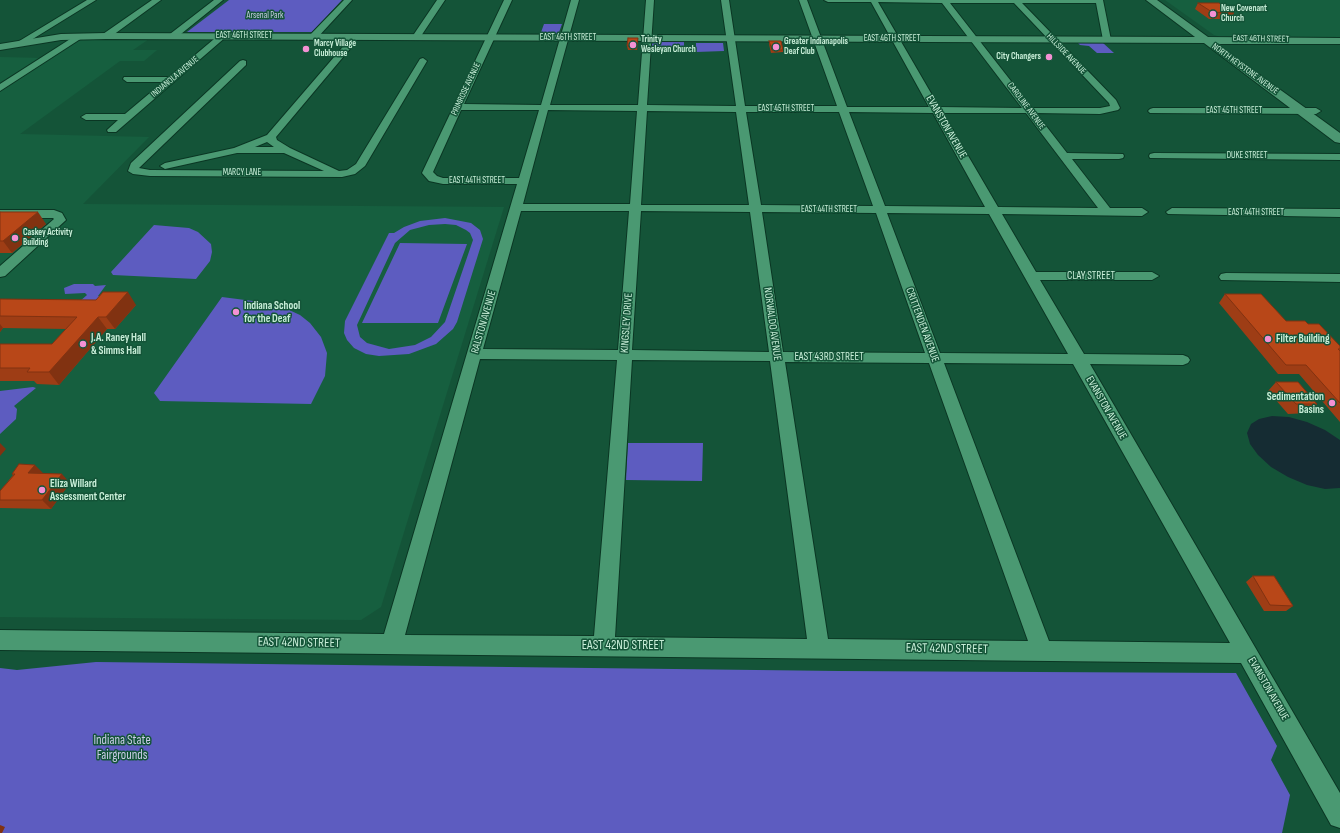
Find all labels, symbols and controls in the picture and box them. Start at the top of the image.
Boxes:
place label: New Covenant Church [1221,4,1267,25]
marker: New Covenant Church [1208,9,1218,19]
park label: Arsenal Park [247,11,283,21]
street label: EAST 46TH STREET [216,31,272,41]
street label: HILLSIDE AVENUE [1044,31,1088,77]
street label: EAST 46TH STREET [540,33,596,43]
street label: EAST 46TH STREET [1233,33,1289,45]
street label: EAST 46TH STREET [864,34,920,44]
place label: Trinity Wesleyan Church [641,35,696,56]
place label: Greater Indianapolis Deaf Club [784,37,848,58]
place label: Marcy Village Clubhouse [314,39,356,60]
marker: Trinity Wesleyan Church [628,40,638,50]
street label: NORTH KEYSTONE AVENUE [1210,41,1280,97]
marker: Greater Indianapolis Deaf Club [771,42,781,52]
marker: Marcy Village Clubhouse [301,44,311,54]
place label: City Changers [996,52,1041,62]
marker: City Changers [1044,52,1054,62]
street label: INDIANOLA AVENUE [149,54,201,100]
street label: PRIMROSE AVENUE [449,61,483,117]
street label: CAROLINE AVENUE [1005,80,1047,132]
street label: EVANSTON AVENUE [923,93,969,161]
street label: EAST 45TH STREET [758,104,814,114]
street label: EAST 45TH STREET [1206,106,1262,116]
street label: DUKE STREET [1227,151,1267,161]
street label: MARCY LANE [223,168,261,178]
street label: EAST 44TH STREET [449,176,505,186]
street label: EAST 44TH STREET [801,205,857,215]
street label: EAST 44TH STREET [1228,208,1284,218]
place label: Caskey Activity Building [23,228,73,249]
marker: Caskey Activity Building [10,233,20,243]
street label: CLAY STREET [1067,269,1115,283]
street label: CRITTENDEN AVENUE [902,286,942,364]
street label: NORWALDO AVENUE [760,287,784,361]
street label: RALSTON AVENUE [469,289,499,355]
street label: KINGSLEY DRIVE [618,293,636,353]
place label: Indiana School for the Deaf [244,299,300,325]
marker: Indiana School for the Deaf [231,307,241,317]
place label: J.A. Raney Hall & Simms Hall [91,331,146,357]
place label: Filter Building [1276,332,1330,346]
marker: Filter Building [1263,334,1273,344]
marker: J.A. Raney Hall & Simms Hall [78,339,88,349]
street label: EAST 43RD STREET [794,350,864,364]
street label: EVANSTON AVENUE [1083,374,1129,442]
place label: Sedimentation Basins [1267,390,1324,416]
marker: Sedimentation Basins [1327,398,1337,408]
place label: Eliza Willard Assessment Center [50,477,126,503]
marker: Eliza Willard Assessment Center [37,485,47,495]
street label: EAST 42ND STREET [258,634,340,652]
street label: EAST 42ND STREET [582,638,664,654]
street label: EAST 42ND STREET [906,640,988,658]
street label: EVANSTON AVENUE [1245,655,1291,723]
park label: Indiana State Fairgrounds [93,733,151,764]

